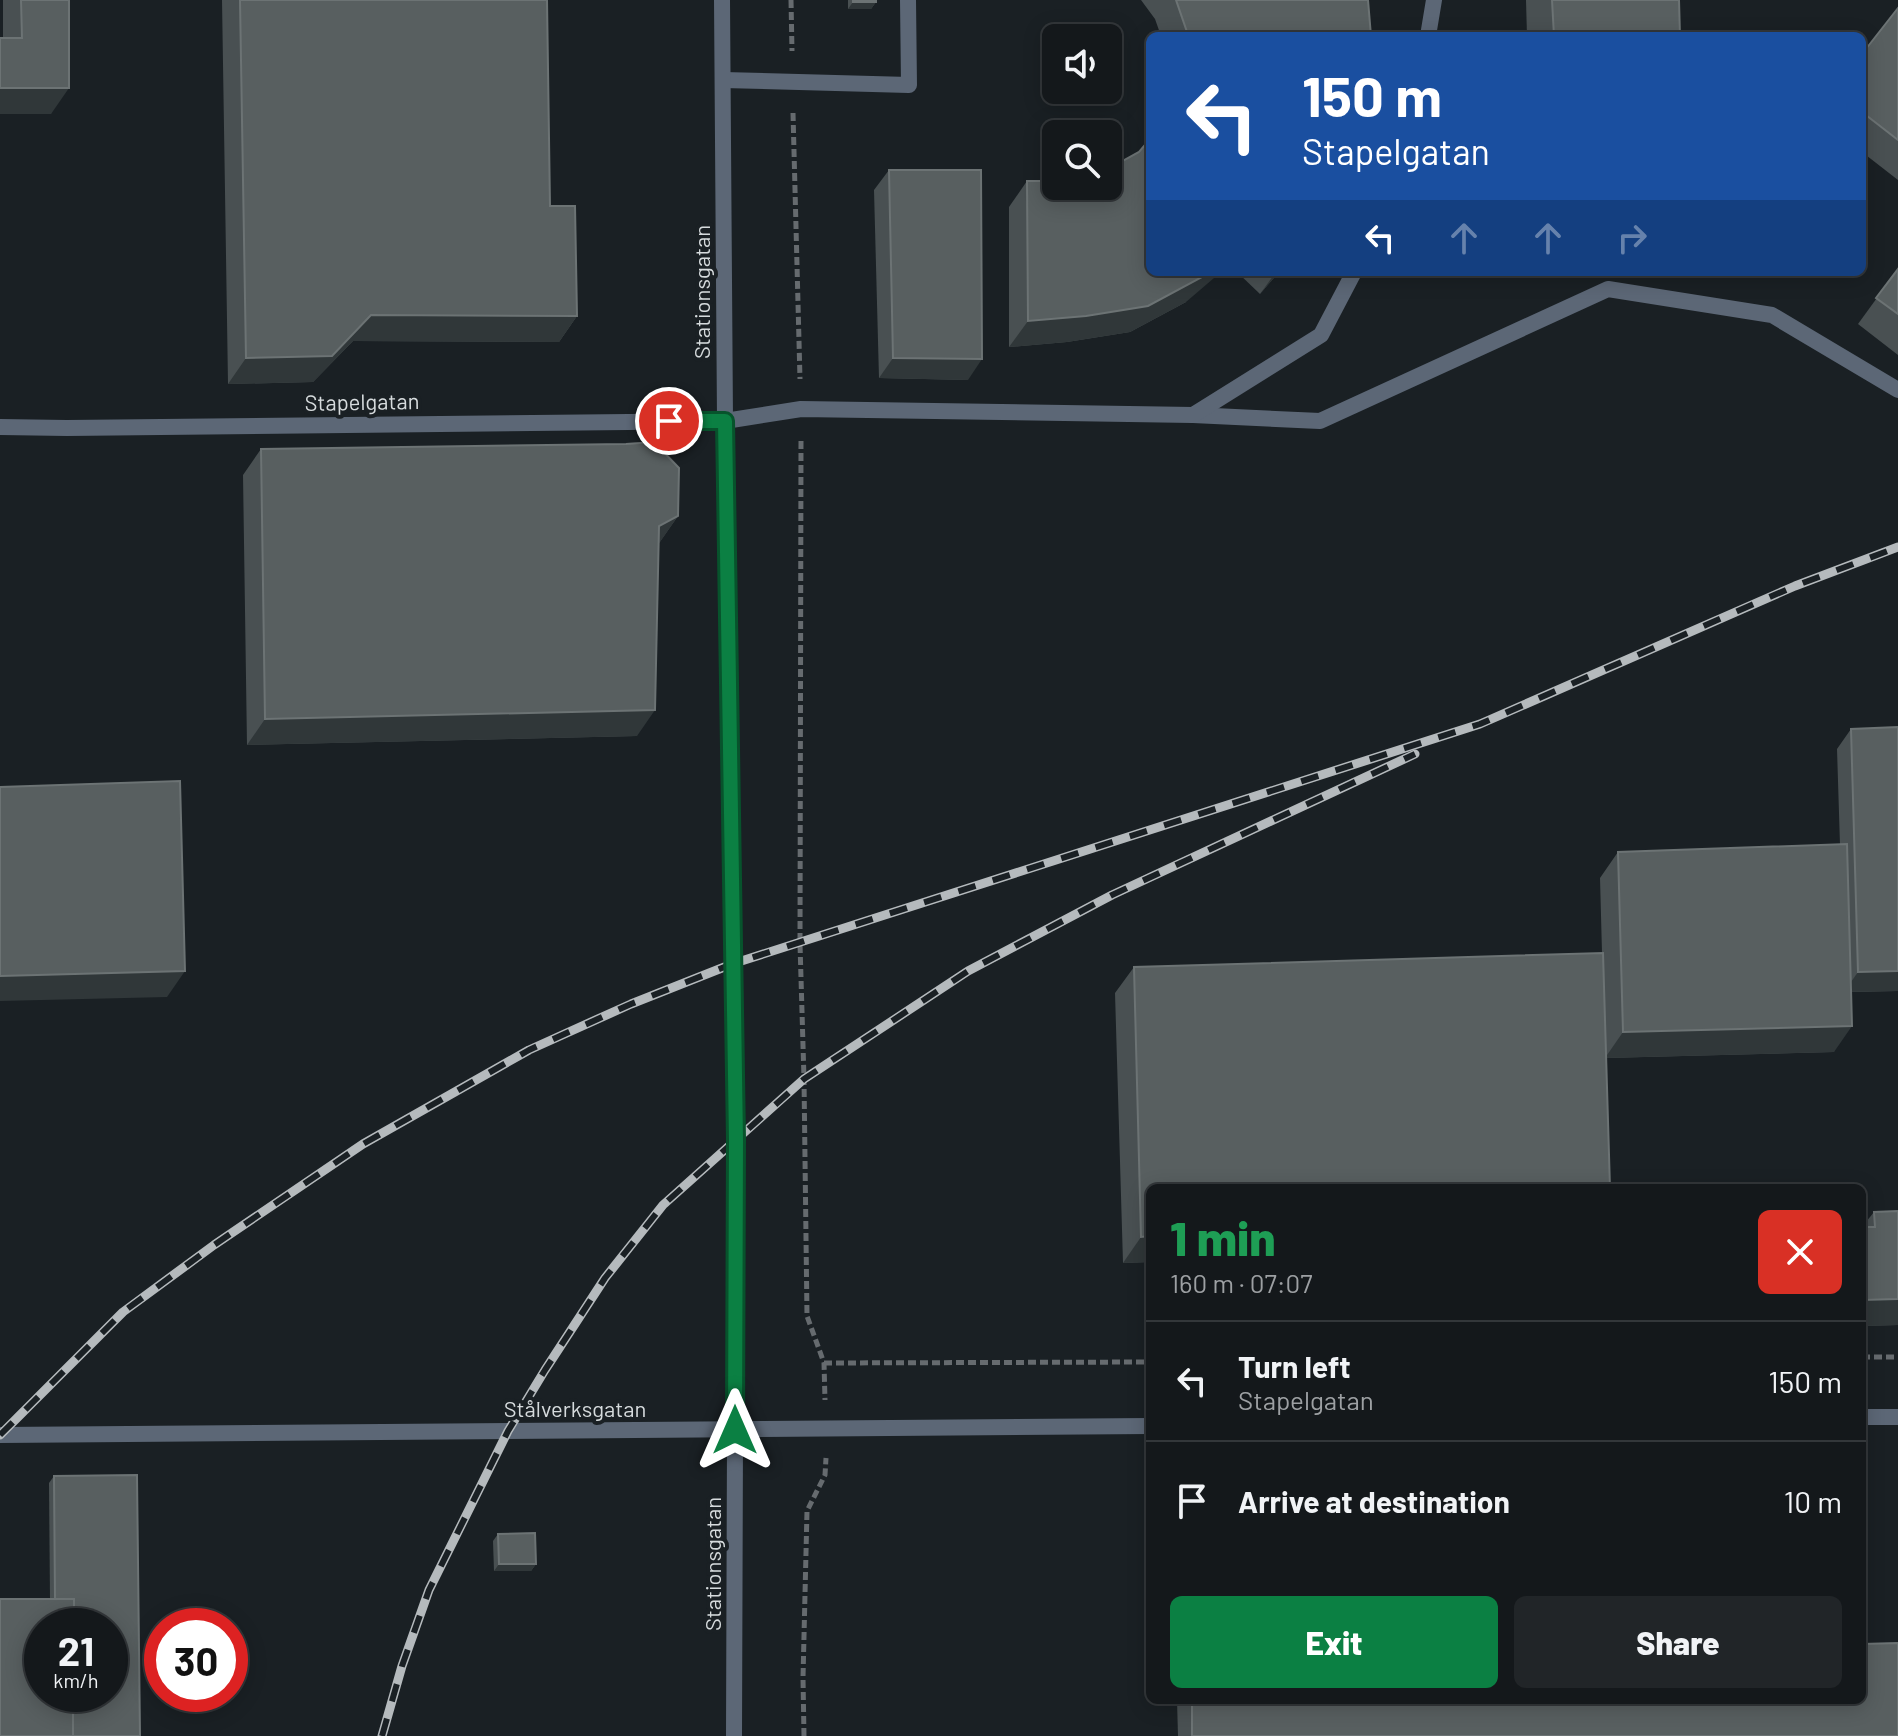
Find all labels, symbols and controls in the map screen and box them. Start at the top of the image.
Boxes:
map controls [1042,24,1122,200]
button: sound [1042,24,1122,104]
text: 150 m [1302,61,1442,128]
icon: left [1170,64,1274,168]
button: search [1042,120,1122,200]
text: Stapelgatan [1302,129,1490,172]
icon: left [1358,216,1402,260]
icon: ahead [1442,216,1486,260]
icon: ahead [1526,216,1570,260]
icon: right [1610,216,1654,260]
street label: Stationsgatan [688,225,714,359]
street label: Stapelgatan [304,387,420,415]
pin [635,387,703,455]
icon: arrive [647,399,691,443]
text: 1 min [1170,1208,1276,1266]
button: close [1758,1210,1842,1294]
text: 160 m · 07:07 [1170,1267,1313,1298]
text: Turn left [1238,1348,1351,1384]
icon: left [1170,1359,1214,1403]
text: 150 m [1768,1363,1842,1399]
text: Stapelgatan [1238,1384,1374,1415]
position arrow [693,1388,777,1472]
street label: Stålverksgatan [504,1395,646,1421]
icon: arrive [1170,1479,1214,1523]
text: Arrive at destination [1238,1483,1510,1519]
text: 10 m [1784,1483,1842,1519]
street label: Stationsgatan [699,1497,725,1631]
button: Exit [1170,1596,1498,1688]
button: Share [1514,1596,1842,1688]
speed limit sign: 30 [144,1608,248,1712]
text: 21 [58,1626,94,1674]
text: km/h [53,1668,99,1692]

